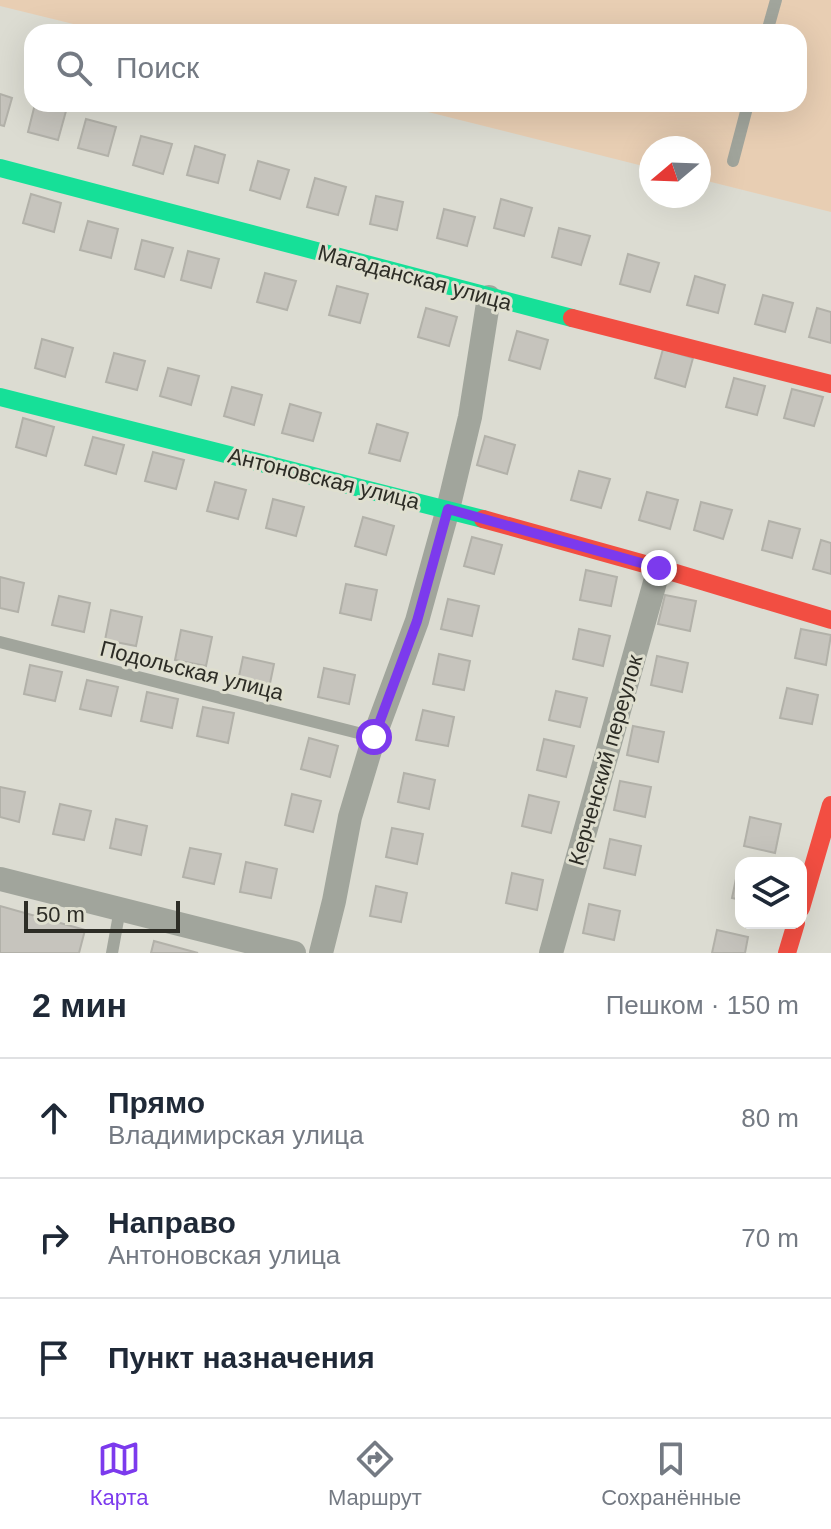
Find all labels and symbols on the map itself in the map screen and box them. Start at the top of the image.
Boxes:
north arrow [639,136,711,208]
street label: Магаданская улица [315,240,515,316]
street label: Антоновская улица [225,443,423,515]
route end [641,550,677,586]
street label: Подольская улица [97,636,287,706]
street label: Керченский переулок [563,652,648,868]
route start [356,719,392,755]
scale bar [24,897,180,933]

